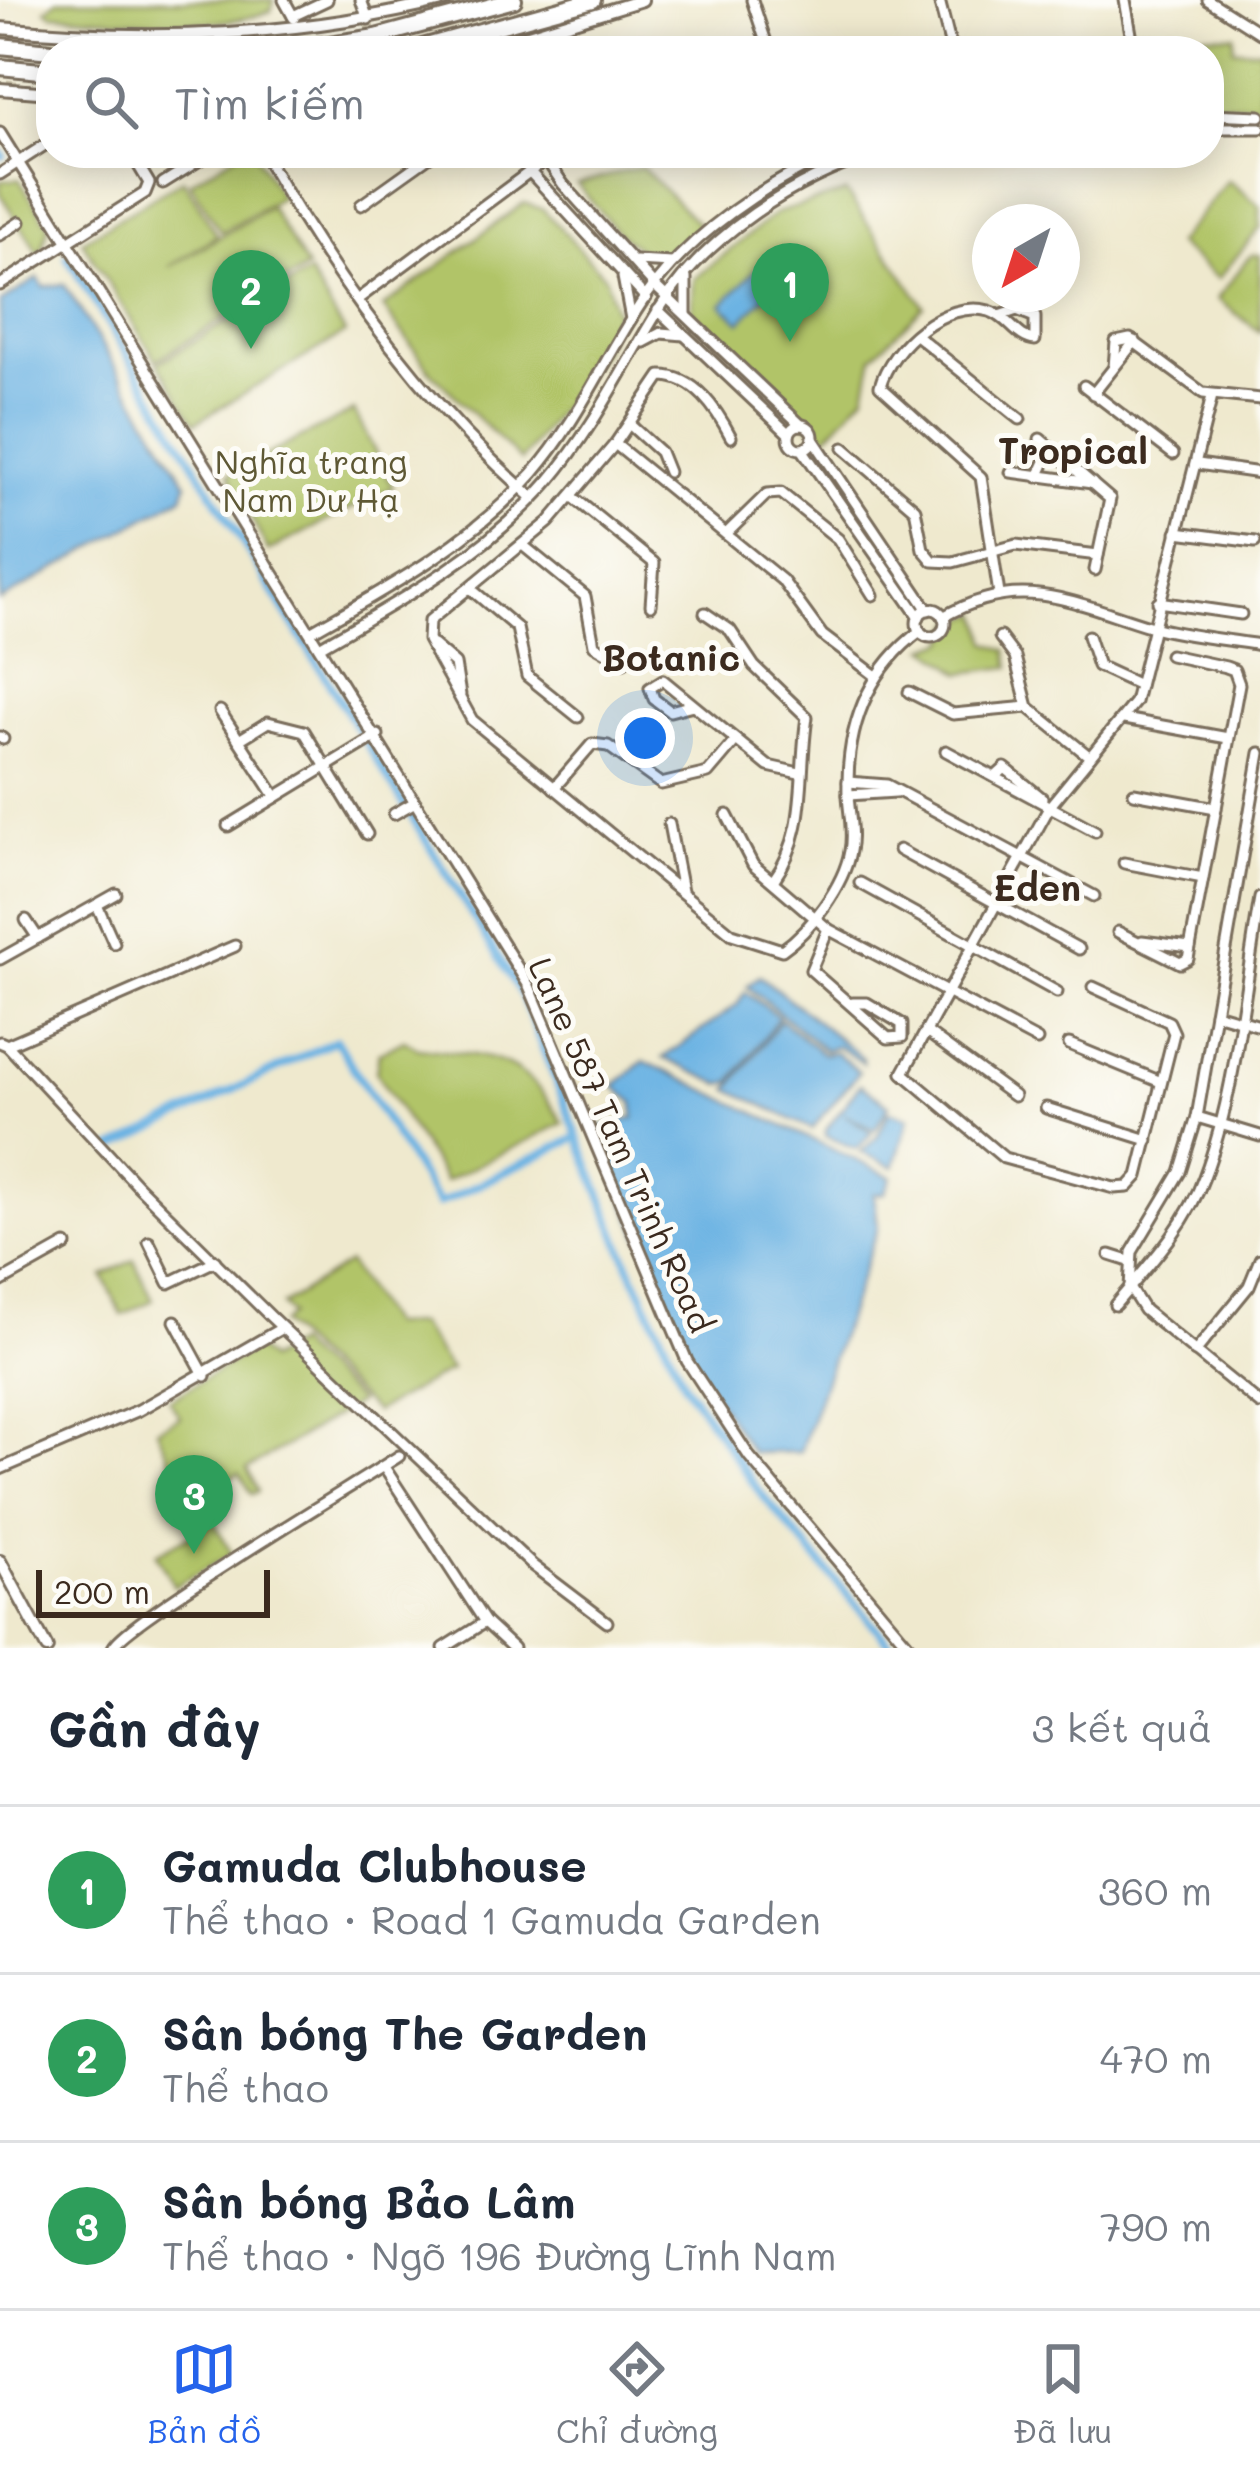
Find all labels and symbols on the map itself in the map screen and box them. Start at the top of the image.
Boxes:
north arrow [972,204,1080,312]
pin: 1 [751,243,829,342]
pin: 2 [212,250,290,349]
district label: Tropical [998,426,1148,473]
park label: Nghĩa trang Nam Dư Hạ [215,439,407,520]
district label: Botanic [602,633,740,680]
your location [615,708,675,768]
district label: Eden [993,863,1081,910]
street label: Lane 587 Tam Trinh Road [520,950,725,1338]
pin: 3 [155,1455,233,1554]
scale bar [36,1564,270,1617]

